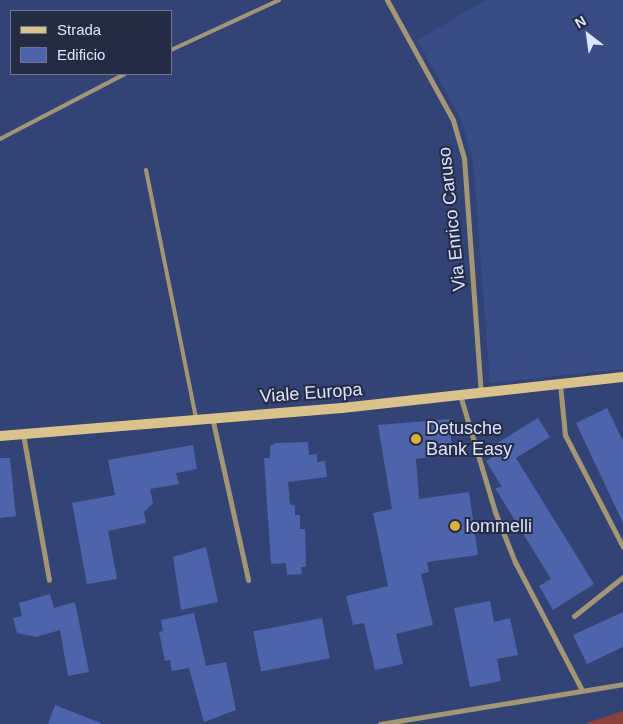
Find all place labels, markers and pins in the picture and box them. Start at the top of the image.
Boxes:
place label: Detusche Bank Easy [426,418,512,460]
marker: Detusche Bank Easy [410,433,422,445]
place label: Iommelli [465,515,532,537]
marker: Iommelli [449,520,461,532]

